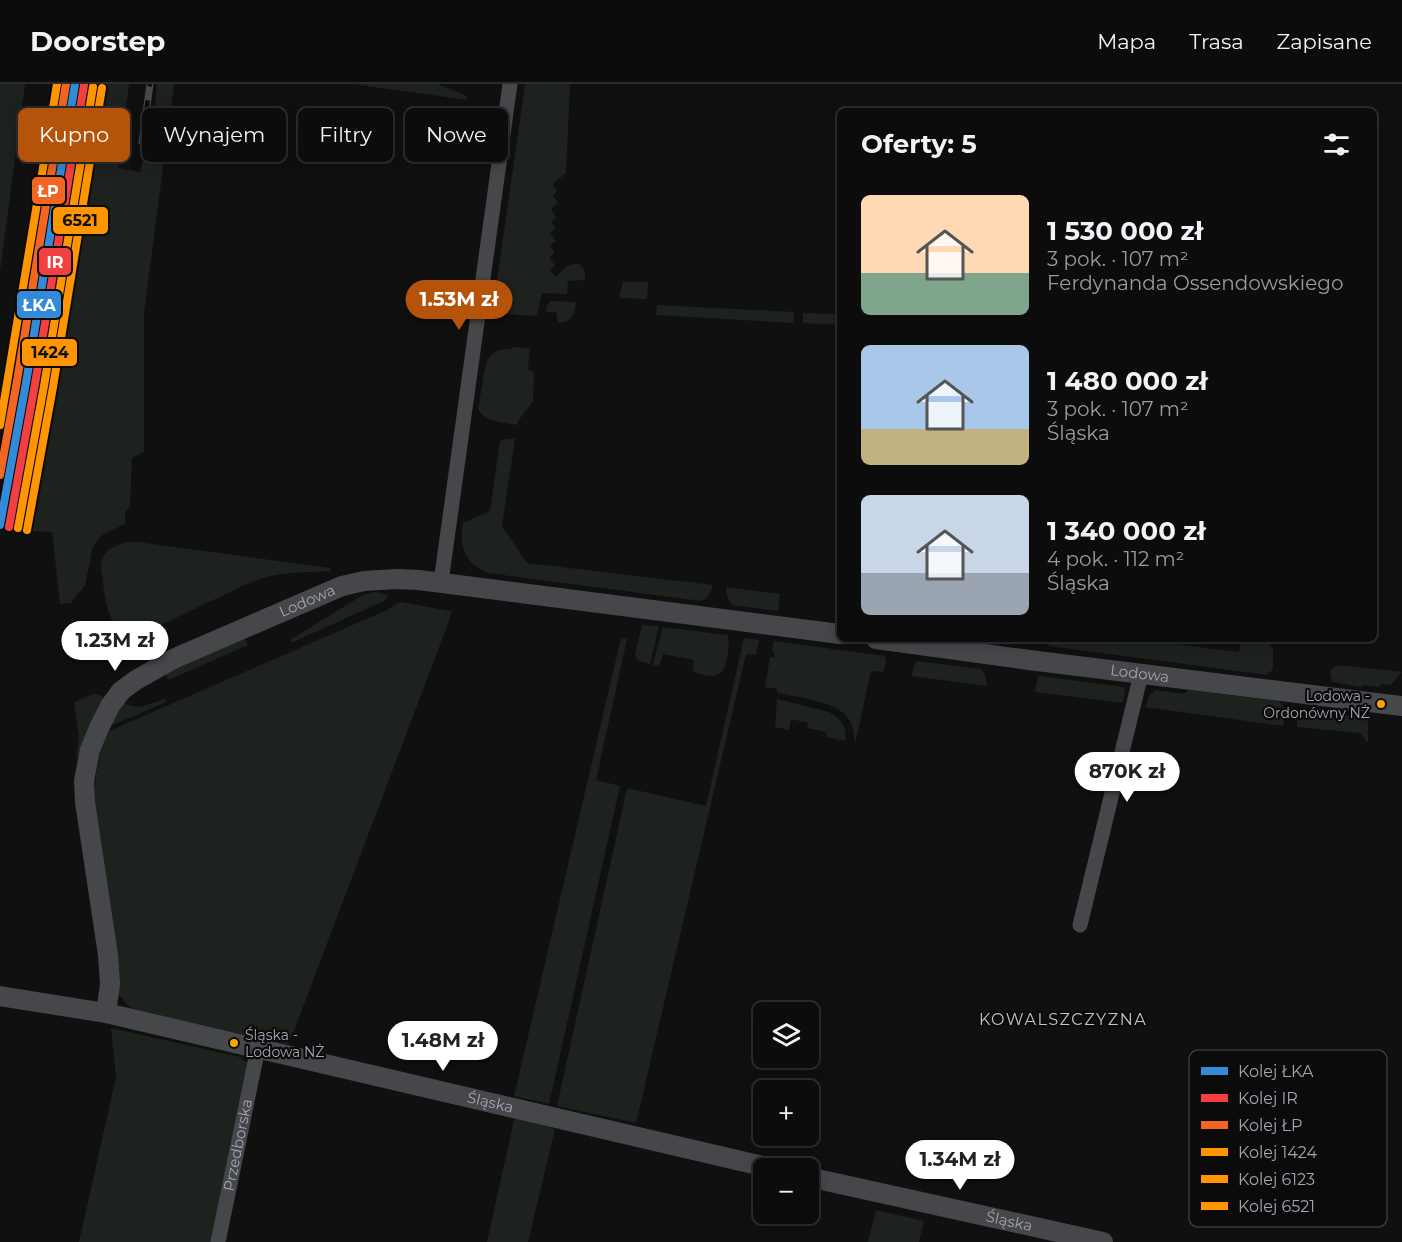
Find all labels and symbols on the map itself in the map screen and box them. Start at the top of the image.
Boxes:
line badge: ŁP [31,176,66,205]
text: ŁP [36,182,59,201]
line badge: 6521 [52,206,109,235]
text: 6521 [62,211,98,230]
line badge: IR [38,247,72,276]
text: IR [46,253,64,272]
pin: 1.53M zł [397,280,521,331]
line badge: ŁKA [16,290,62,319]
text: ŁKA [21,296,56,315]
line badge: 1424 [21,338,78,367]
text: 1424 [31,343,69,362]
street label: Lodowa [276,580,338,621]
pin: 1.23M zł [53,621,177,672]
street label: Lodowa [1109,660,1170,686]
place label: Lodowa - Ordonówny NŻ [1263,687,1370,722]
marker: Lodowa - Ordonówny NŻ [1375,698,1387,710]
pin: 870K zł [1072,752,1182,803]
district label: KOWALSZCZYZNA [979,1010,1147,1029]
pin: 1.48M zł [381,1021,505,1072]
place label: Śląska - Lodowa NŻ [245,1026,324,1061]
marker: Śląska - Lodowa NŻ [228,1037,240,1049]
legend [1189,1050,1387,1227]
text: Kolej ŁKA [1238,1062,1314,1081]
street label: Śląska [465,1087,516,1117]
text: Kolej IR [1238,1089,1298,1108]
street label: Przedborska [219,1097,256,1193]
text: Kolej ŁP [1238,1116,1302,1135]
pin: 1.34M zł [898,1140,1022,1191]
text: Kolej 1424 [1238,1143,1317,1162]
text: Kolej 6123 [1238,1170,1315,1189]
text: Kolej 6521 [1238,1197,1315,1216]
street label: Śląska [984,1206,1034,1235]

